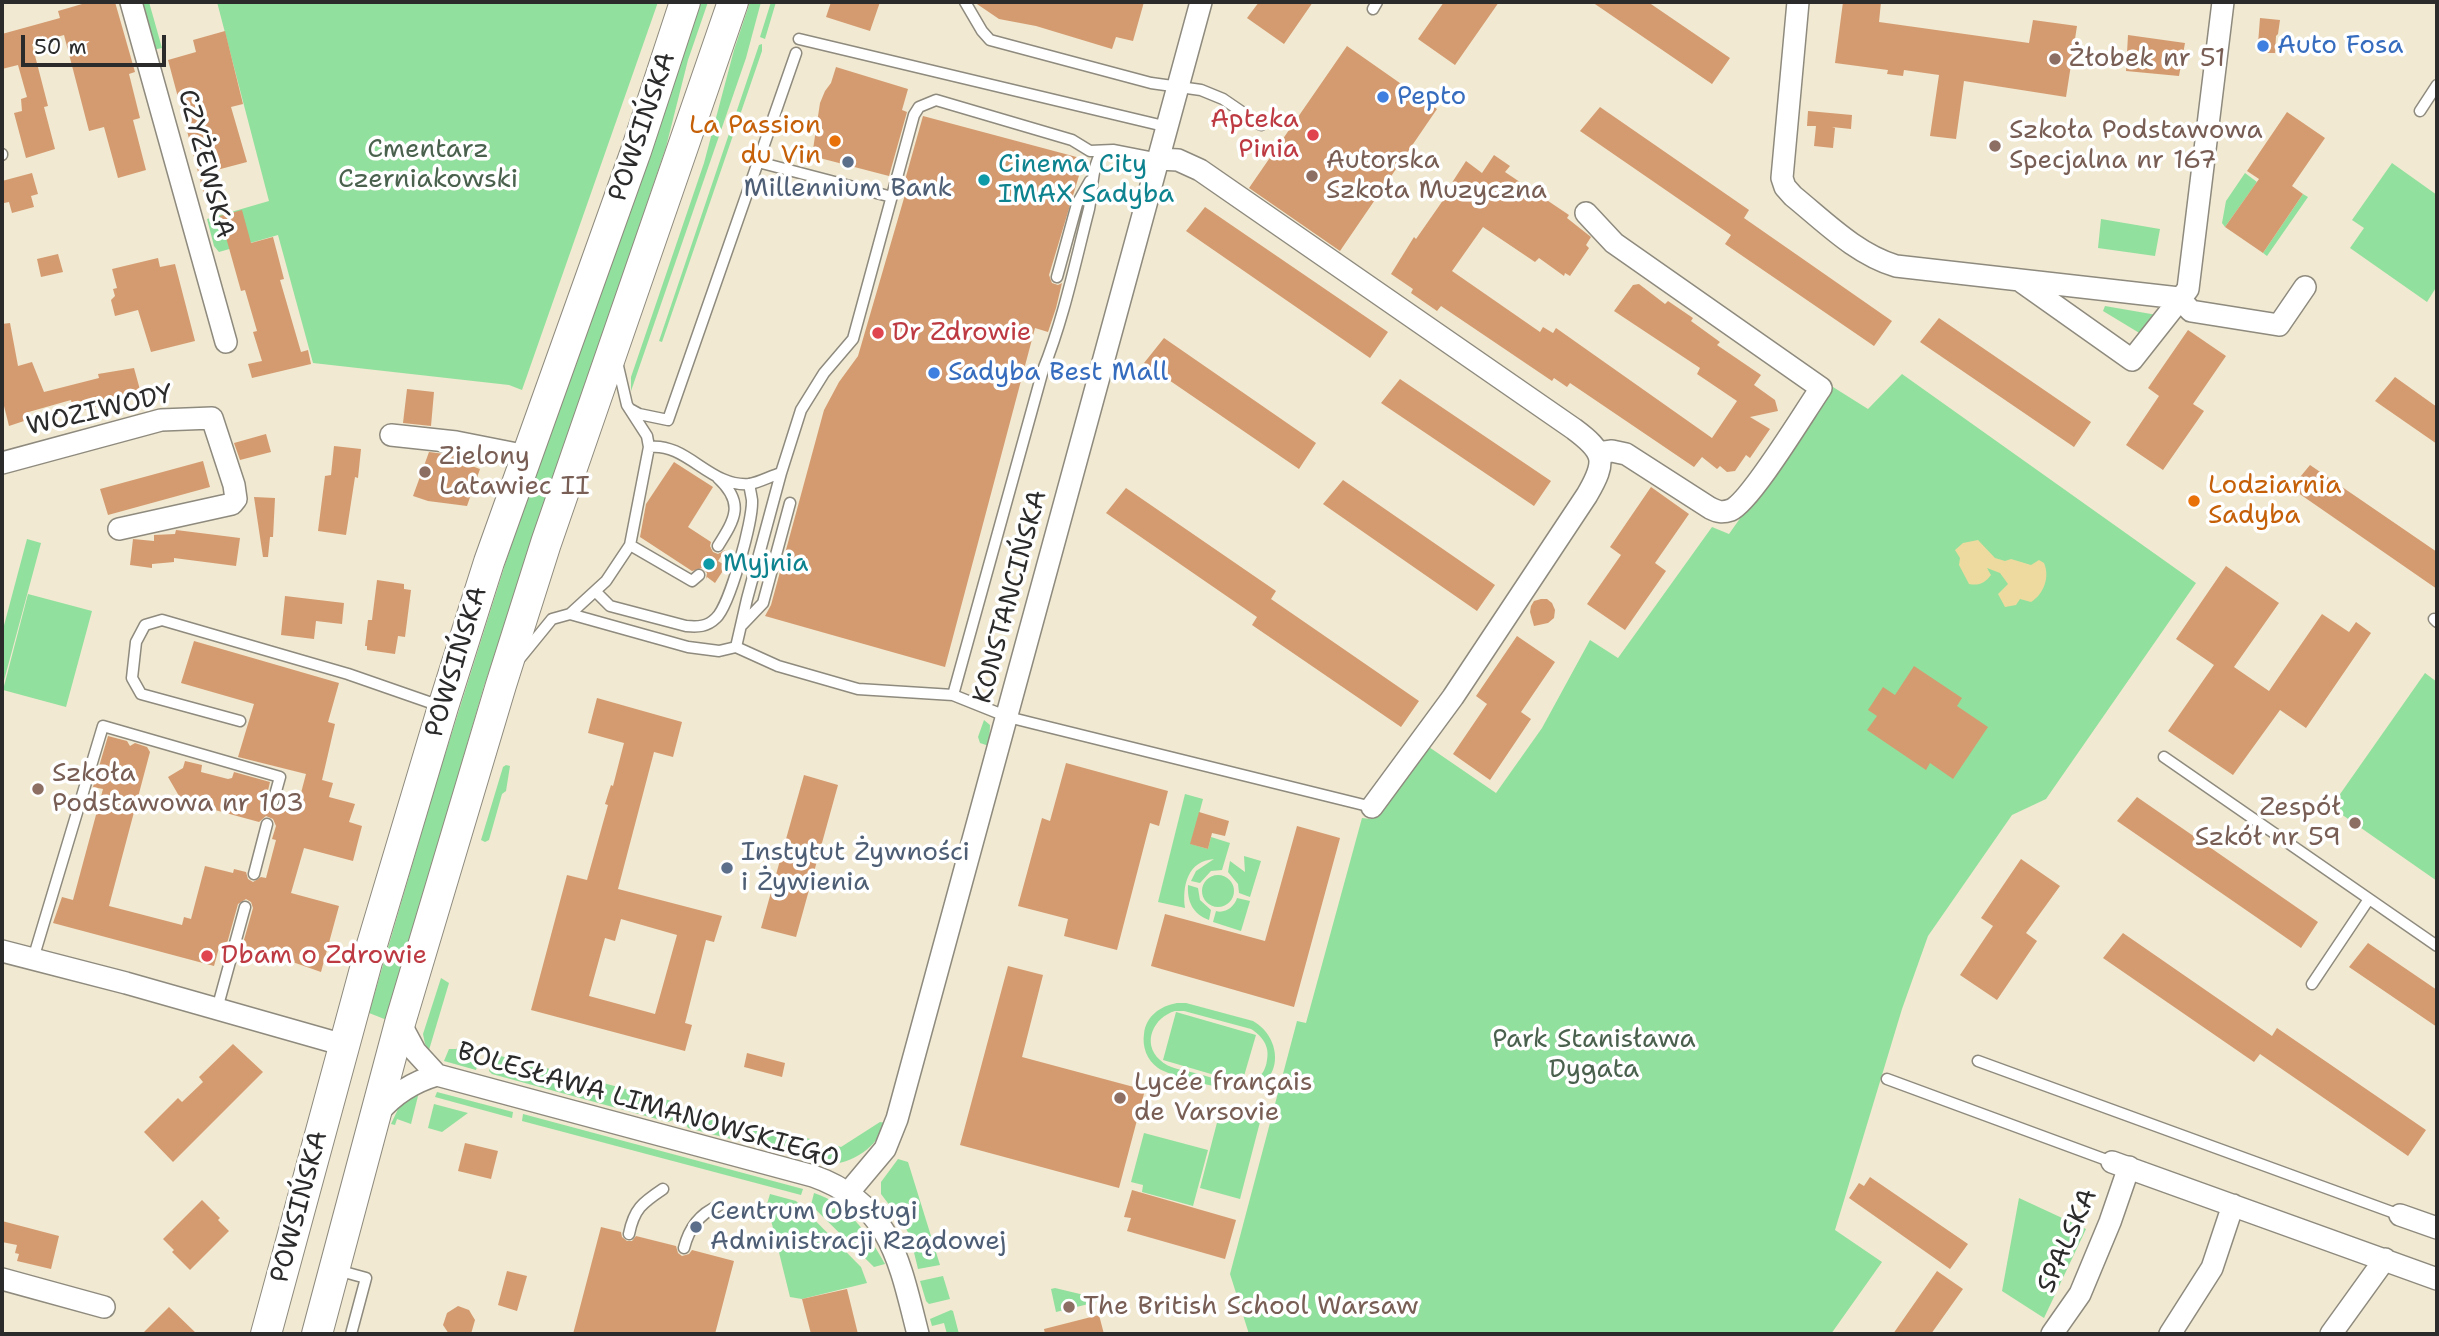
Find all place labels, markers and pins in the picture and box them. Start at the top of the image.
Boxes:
place label: Auto Fosa [2277,30,2403,62]
marker: Auto Fosa [2255,38,2271,54]
place label: Żłobek nr 51 [2069,43,2225,75]
marker: Żłobek nr 51 [2047,51,2063,67]
place label: Pepto [1397,81,1466,113]
marker: Pepto [1375,89,1391,105]
place label: Apteka Pinia [1210,104,1299,166]
place label: La Passion du Vin [689,110,821,172]
place label: Szkoła Podstawowa Specjalna nr 167 [2009,115,2263,176]
marker: Apteka Pinia [1305,127,1321,143]
marker: La Passion du Vin [827,133,843,149]
marker: Szkoła Podstawowa Specjalna nr 167 [1987,138,2003,154]
place label: Autorska Szkoła Muzyczna [1326,145,1547,206]
place label: Cinema City IMAX Sadyba [998,149,1174,210]
marker: Millennium Bank [840,154,856,170]
marker: Autorska Szkoła Muzyczna [1304,168,1320,184]
marker: Cinema City IMAX Sadyba [976,172,992,188]
place label: Millennium Bank [744,173,952,205]
place label: Dr Zdrowie [892,317,1032,349]
marker: Dr Zdrowie [870,325,886,341]
place label: Sadyba Best Mall [948,357,1168,389]
marker: Sadyba Best Mall [926,365,942,381]
place label: Zielony Latawiec II [439,441,590,503]
marker: Zielony Latawiec II [417,464,433,480]
place label: Lodziarnia Sadyba [2208,470,2341,532]
marker: Lodziarnia Sadyba [2186,493,2202,509]
place label: Myjnia [723,548,809,580]
marker: Myjnia [701,556,717,572]
place label: Szkoła Podstawowa nr 103 [52,758,304,820]
marker: Szkoła Podstawowa nr 103 [30,781,46,797]
place label: Zespół Szkół nr 59 [2195,792,2341,854]
marker: Zespół Szkół nr 59 [2347,815,2363,831]
place label: Instytut Żywności i Żywienia [741,837,970,898]
marker: Instytut Żywności i Żywienia [719,860,735,876]
place label: Dbam o Zdrowie [221,940,427,972]
marker: Dbam o Zdrowie [199,948,215,964]
place label: Lycée français de Varsovie [1134,1067,1313,1128]
marker: Lycée français de Varsovie [1112,1090,1128,1106]
place label: Centrum Obsługi Administracji Rządowej [710,1196,1007,1258]
marker: Centrum Obsługi Administracji Rządowej [688,1219,704,1235]
place label: The British School Warsaw [1083,1291,1419,1323]
marker: The British School Warsaw [1061,1299,1077,1315]

